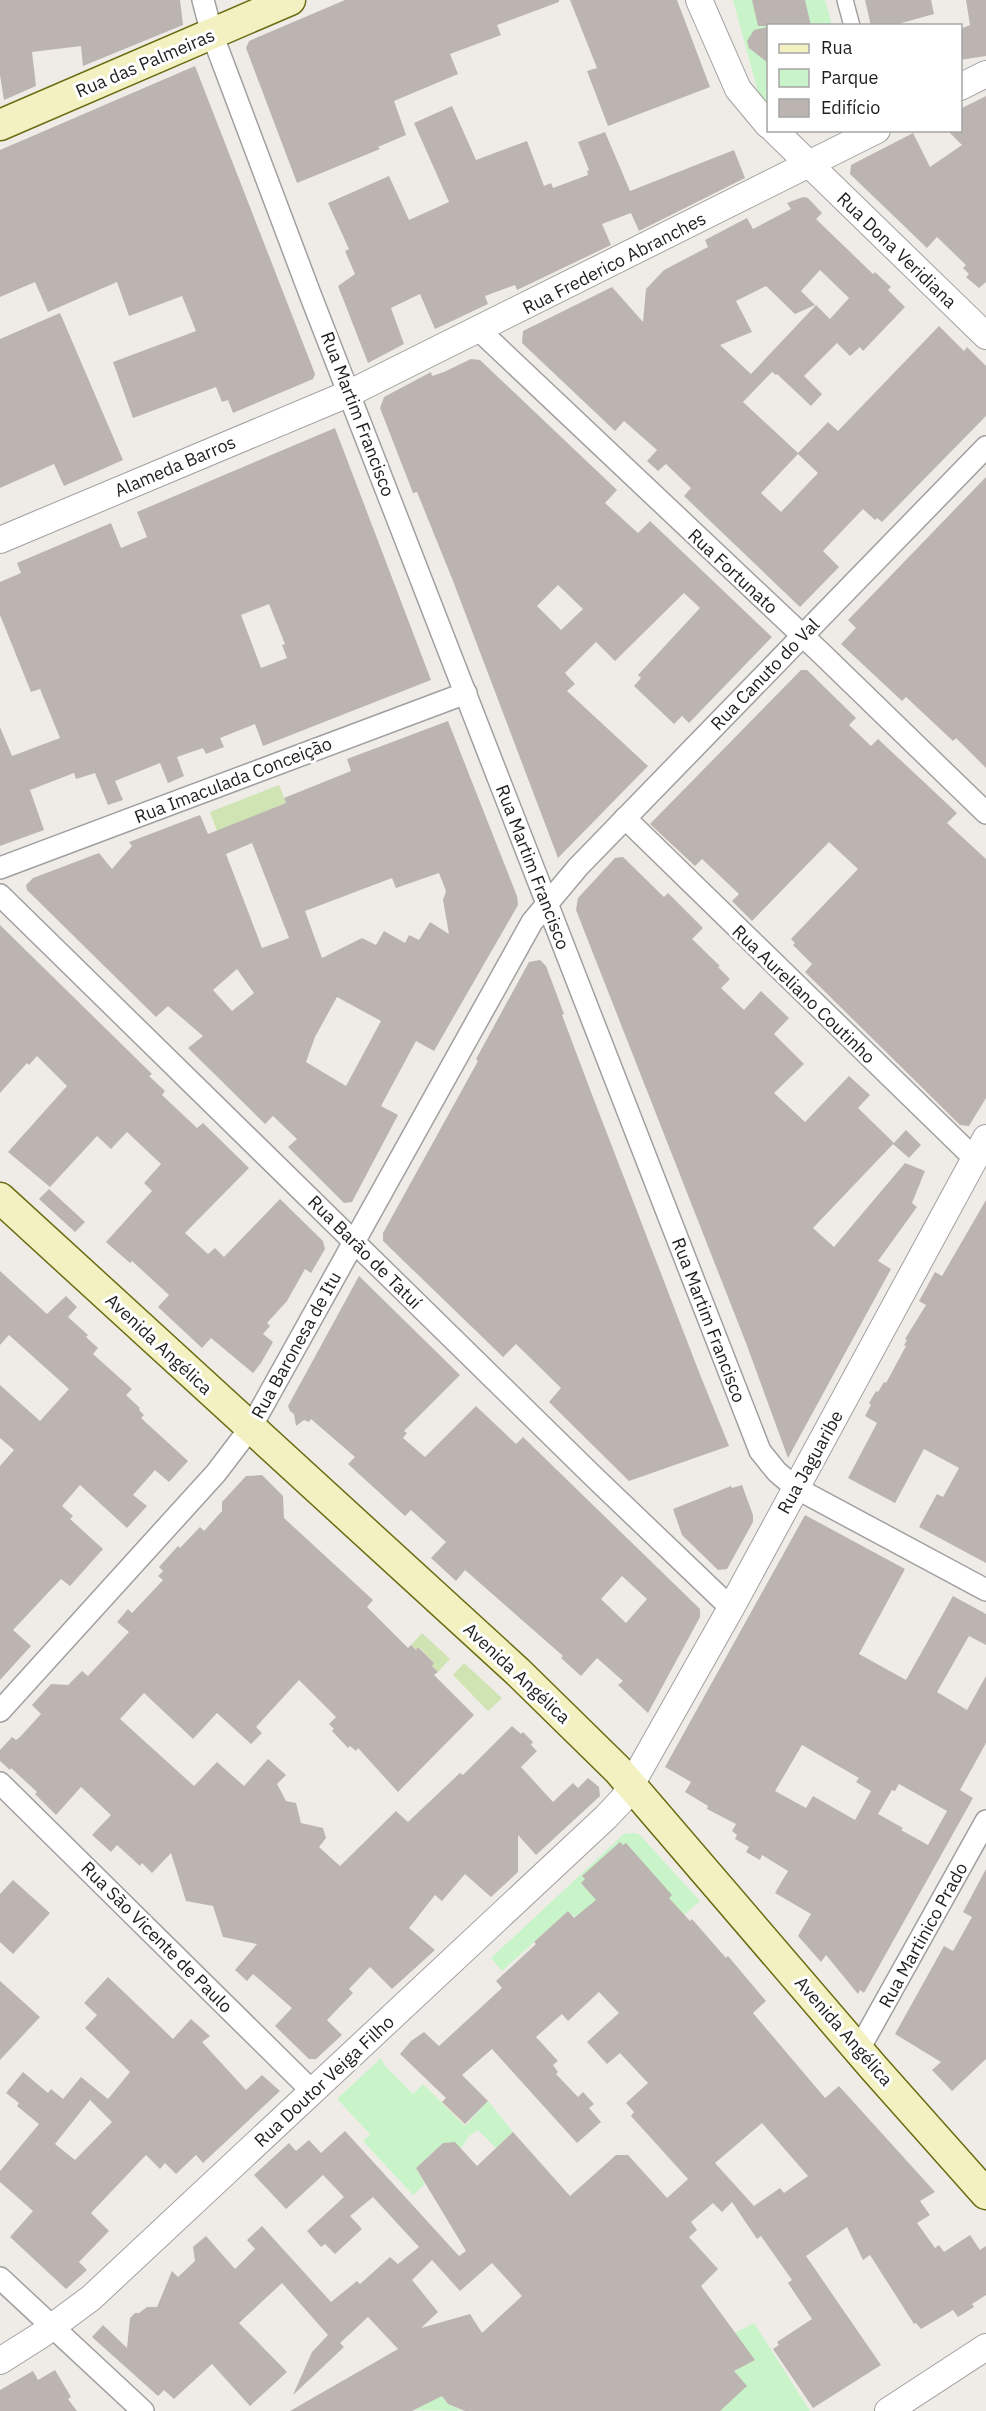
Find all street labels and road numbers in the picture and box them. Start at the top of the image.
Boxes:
street label: Rua das Palmeiras [72,23,218,103]
street label: Rua Dona Veridiana [832,187,962,313]
street label: Rua Frederico Abranches [518,207,710,319]
street label: Rua Martim Francisco [316,328,400,500]
street label: Alameda Barros [111,430,239,502]
street label: Rua Fortunato [683,523,783,619]
street label: Rua Canuto do Val [706,613,824,735]
street label: Rua Imaculada Conceição [131,732,335,828]
street label: Rua Martim Francisco [491,781,575,953]
street label: Rua Aureliano Coutinho [728,920,880,1068]
street label: Rua Barão de Tatuí [303,1190,427,1314]
street label: Rua Martim Francisco [667,1234,751,1406]
street label: Rua Baronesa de Itu [246,1267,346,1423]
street label: Avenida Angélica [101,1289,218,1400]
street label: Rua Jaguaribe [772,1406,848,1518]
street label: Avenida Angélica [459,1618,576,1729]
street label: Rua São Vicente de Paulo [76,1856,238,2018]
street label: Rua Martinico Prado [873,1858,973,2012]
street label: Avenida Angélica [790,1971,898,2091]
street label: Rua Doutor Veiga Filho [249,2010,399,2152]

